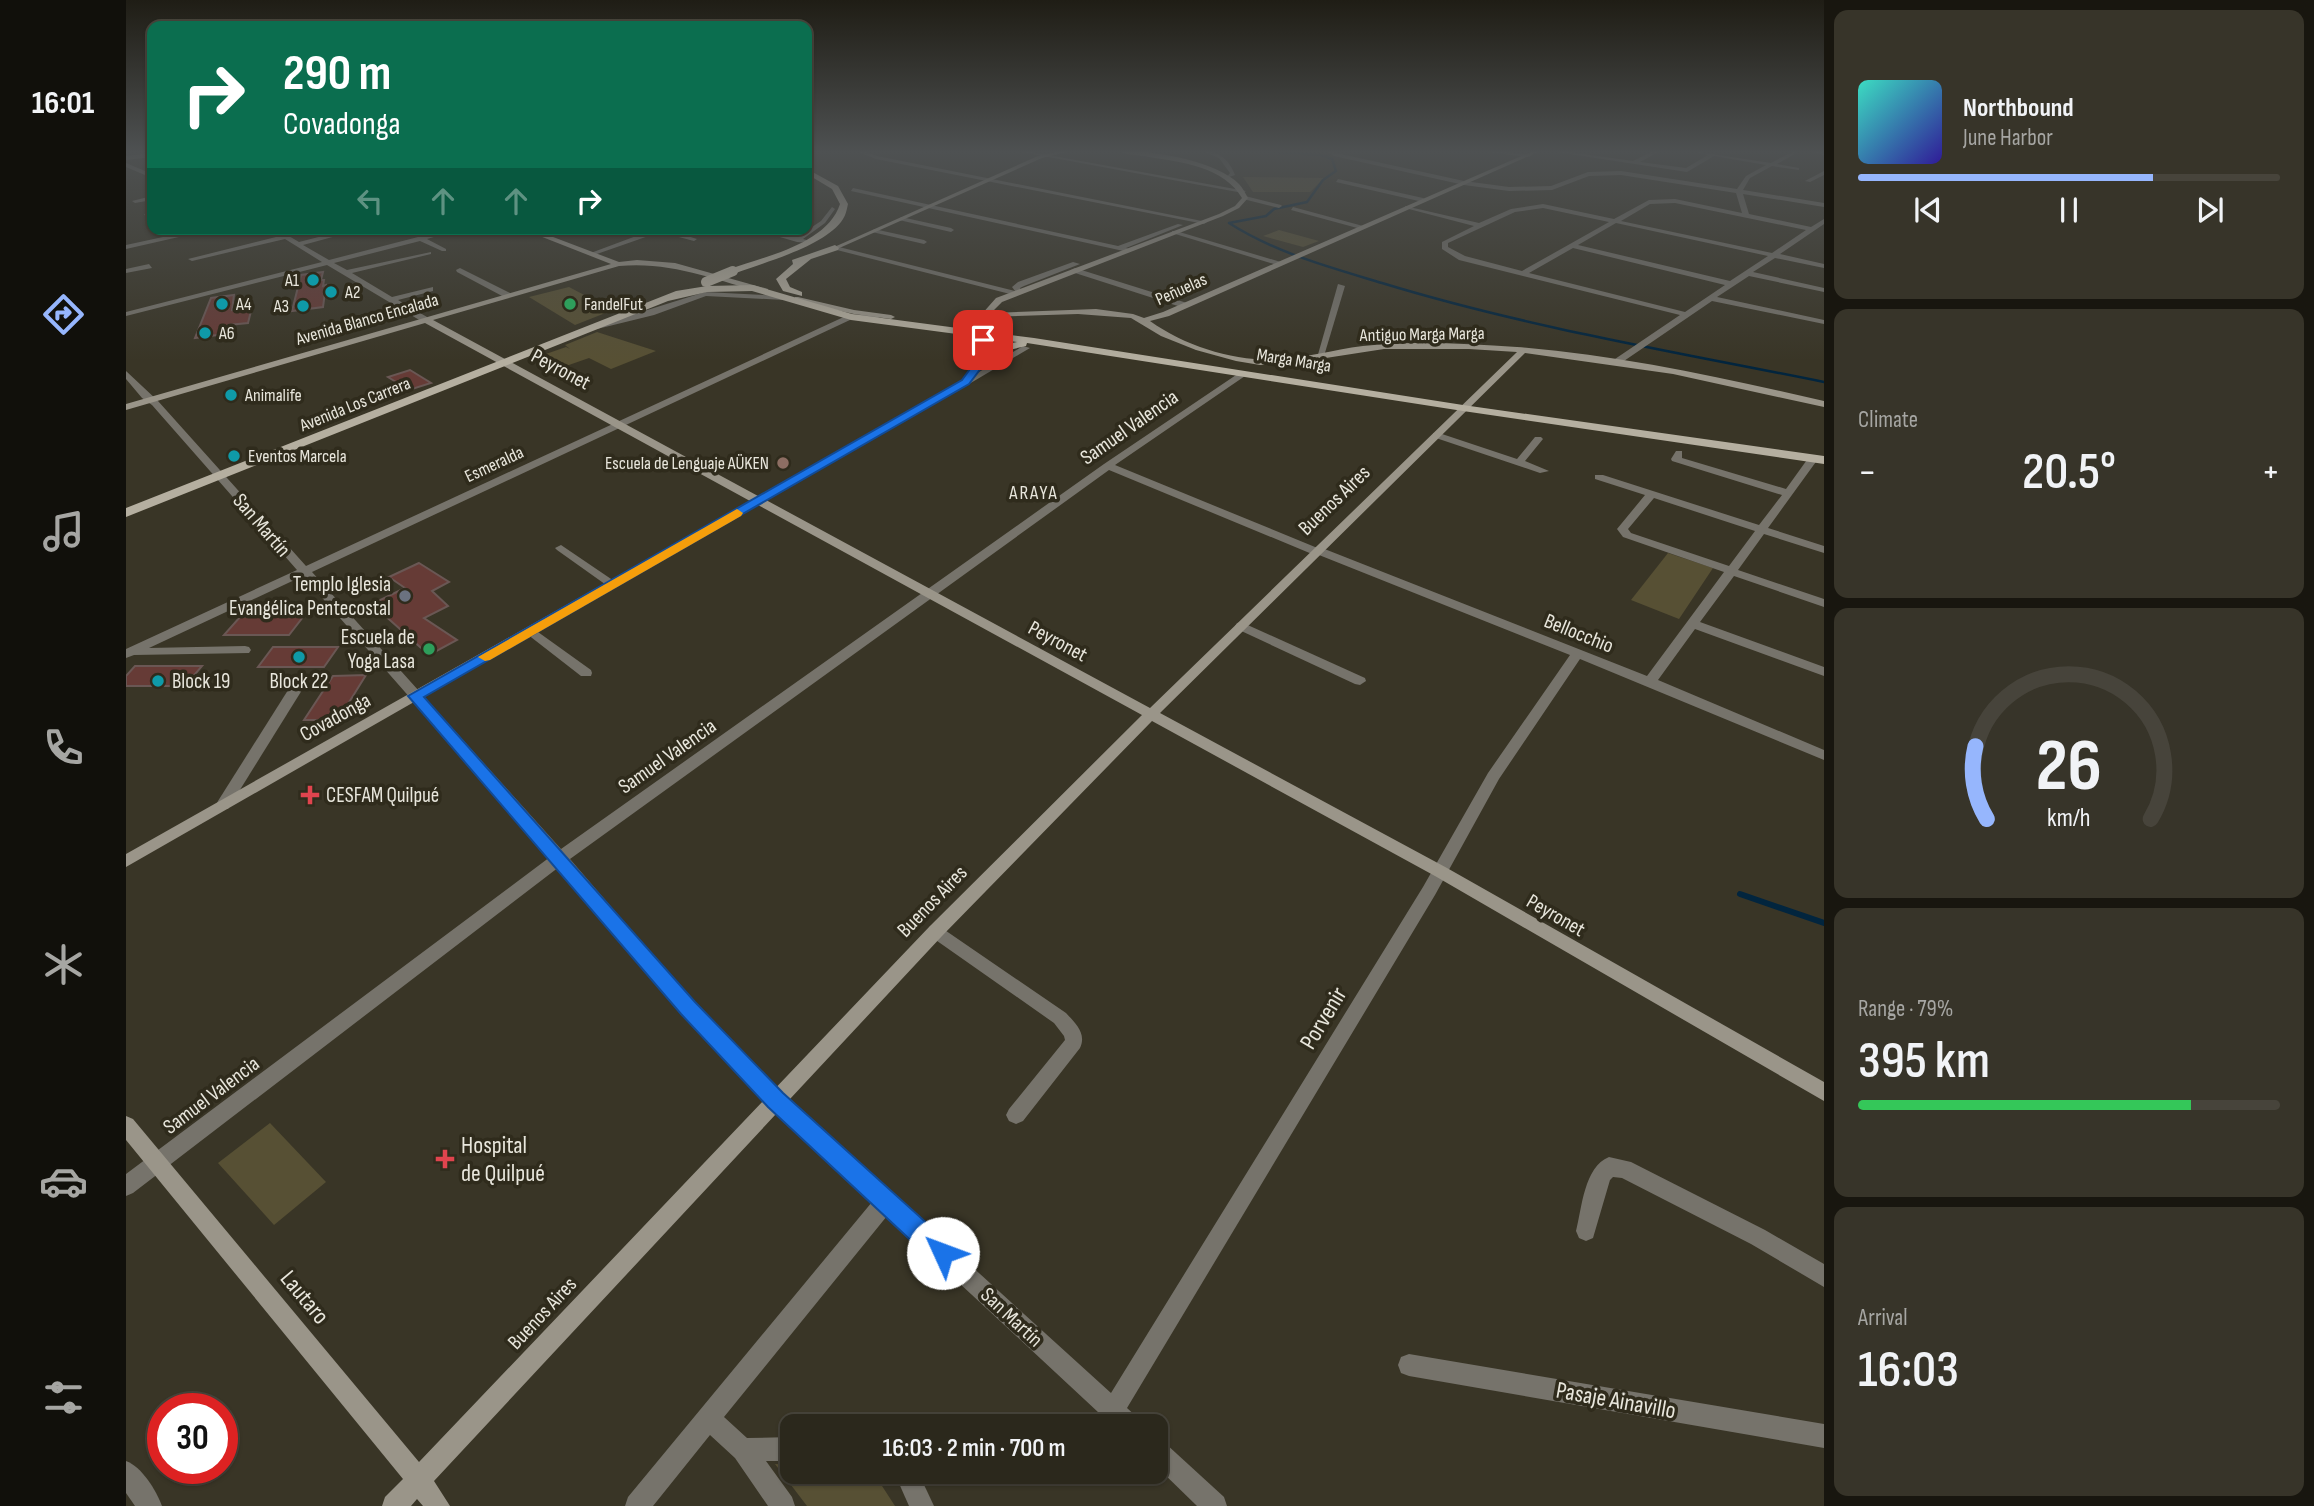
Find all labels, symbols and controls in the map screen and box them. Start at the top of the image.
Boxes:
text: 290 m [283,45,391,104]
icon: right [168,49,259,140]
text: 16:01 [32,84,94,123]
text: Northbound [1963,93,2074,124]
text: Covadonga [283,105,400,144]
text: June Harbor [1963,124,2053,152]
icon: left [351,182,389,220]
icon: ahead [424,182,462,220]
icon: ahead [497,182,535,220]
icon: right [570,182,608,220]
icon: previous [1909,191,1947,229]
icon: pause [2050,191,2088,229]
icon: next [2191,191,2229,229]
street label: Peñuelas [1152,269,1210,310]
place label: A1 [284,270,300,291]
marker: A1 [305,272,321,288]
place label: A2 [344,282,360,303]
marker: A2 [323,284,339,300]
street label: Avenida Blanco Encalada [293,289,441,350]
icon: directions [39,290,88,339]
place label: A4 [235,294,252,315]
place label: FandelFut [584,294,644,315]
marker: A4 [214,296,230,312]
place label: A3 [273,296,289,317]
marker: FandelFut [562,296,578,312]
marker: A3 [295,298,311,314]
pin [953,310,1013,370]
icon: arrive [964,321,1002,359]
place label: A6 [218,323,235,344]
street label: Antiguo Marga Marga [1358,323,1485,346]
marker: A6 [197,325,213,341]
street label: Peyronet [527,344,595,395]
street label: Marga Marga [1255,344,1333,377]
street label: Avenida Los Carrera [296,373,414,437]
place label: Animalife [244,385,302,406]
street label: Samuel Valencia [1076,385,1183,470]
marker: Animalife [223,387,239,403]
text: Climate [1858,406,1918,434]
text: 20.5° [2022,441,2116,504]
street label: Esmeralda [462,442,527,487]
place label: Eventos Marcela [248,446,347,467]
marker: Eventos Marcela [226,448,242,464]
text: − [1858,450,1877,495]
text: + [2261,450,2280,495]
place label: Escuela de Lenguaje AÜKEN [605,453,769,474]
marker: Escuela de Lenguaje AÜKEN [775,455,791,471]
street label: Buenos Aires [1293,460,1375,541]
district label: ARAYA [1008,482,1059,505]
street label: San Martín [227,489,296,562]
icon: music [39,507,88,556]
place label: Templo Iglesia Evangélica Pentecostal [229,572,391,621]
marker: Templo Iglesia Evangélica Pentecostal [397,588,413,604]
street label: Bellocchio [1540,608,1617,659]
street label: Peyronet [1024,616,1092,667]
place label: Escuela de Yoga Lasa [341,625,415,674]
marker: Escuela de Yoga Lasa [421,641,437,657]
marker: Block 22 [291,649,307,665]
place label: Block 19 [172,669,230,694]
place label: Block 22 [269,669,329,694]
marker: Block 19 [150,673,166,689]
street label: Covadonga [295,688,375,747]
street label: Samuel Valencia [614,714,721,799]
icon: phone [39,723,88,772]
text: 26 [2036,723,2102,811]
place label: CESFAM Quilpué [326,783,439,808]
marker: CESFAM Quilpué [300,785,320,805]
text: km/h [2047,803,2091,834]
street label: Buenos Aires [892,860,973,942]
street label: Peyronet [1522,889,1589,942]
icon: climate [39,940,88,989]
street label: Porvenir [1294,982,1353,1055]
text: Range · 79% [1858,995,1953,1023]
text: 395 km [1858,1030,1990,1093]
street label: Samuel Valencia [158,1051,264,1140]
place label: Hospital de Quilpué [461,1131,545,1188]
marker: Hospital de Quilpué [435,1149,455,1169]
icon: car [39,1157,88,1206]
position arrow [906,1216,980,1290]
street label: Lautaro [274,1265,335,1330]
street label: Buenos Aires [503,1272,582,1355]
street label: San Martín [976,1282,1048,1352]
text: Arrival [1858,1304,1907,1332]
text: 16:03 [1858,1339,1959,1402]
icon: filters [39,1373,88,1422]
street label: Pasaje Ainavillo [1554,1376,1678,1425]
speed limit sign: 30 [147,1393,238,1484]
text: 16:03 · 2 min · 700 m [883,1433,1065,1464]

